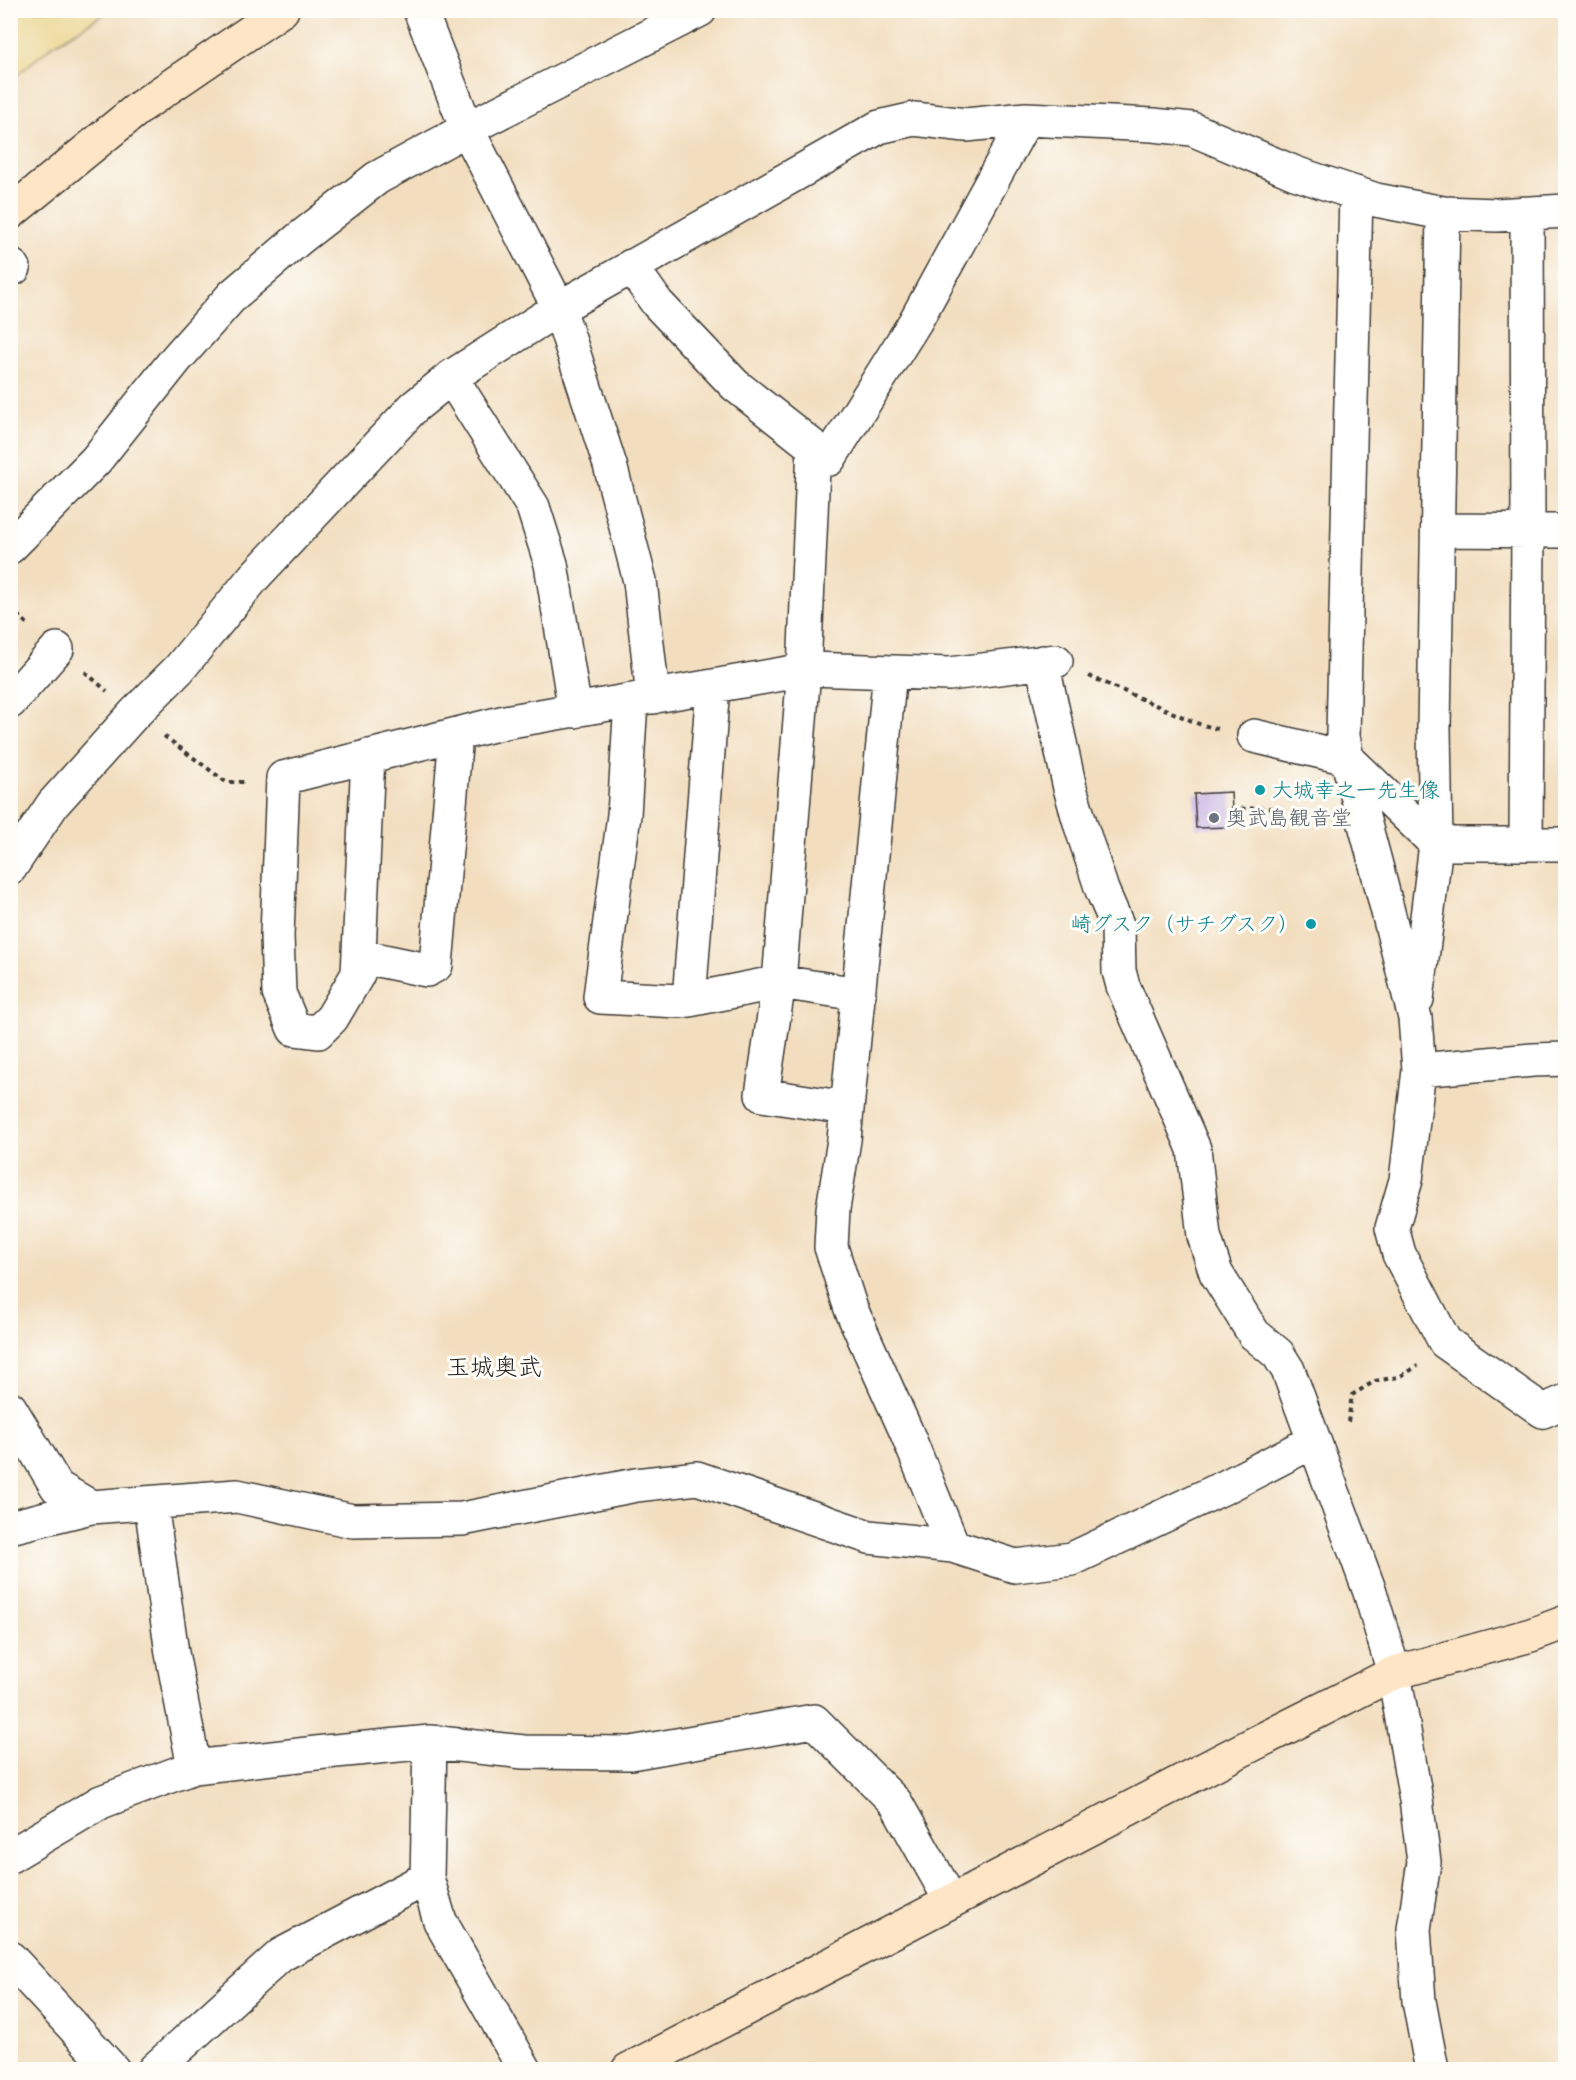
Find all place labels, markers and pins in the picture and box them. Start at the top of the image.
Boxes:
place label: 大城幸之一先生像 [1272,777,1440,807]
marker: 大城幸之一先生像 [1253,783,1267,797]
place label: 奥武島観音堂 [1226,805,1352,835]
marker: 奥武島観音堂 [1207,811,1221,825]
place label: 崎グスク（サチグスク） [1071,911,1299,941]
marker: 崎グスク（サチグスク） [1304,917,1318,931]

